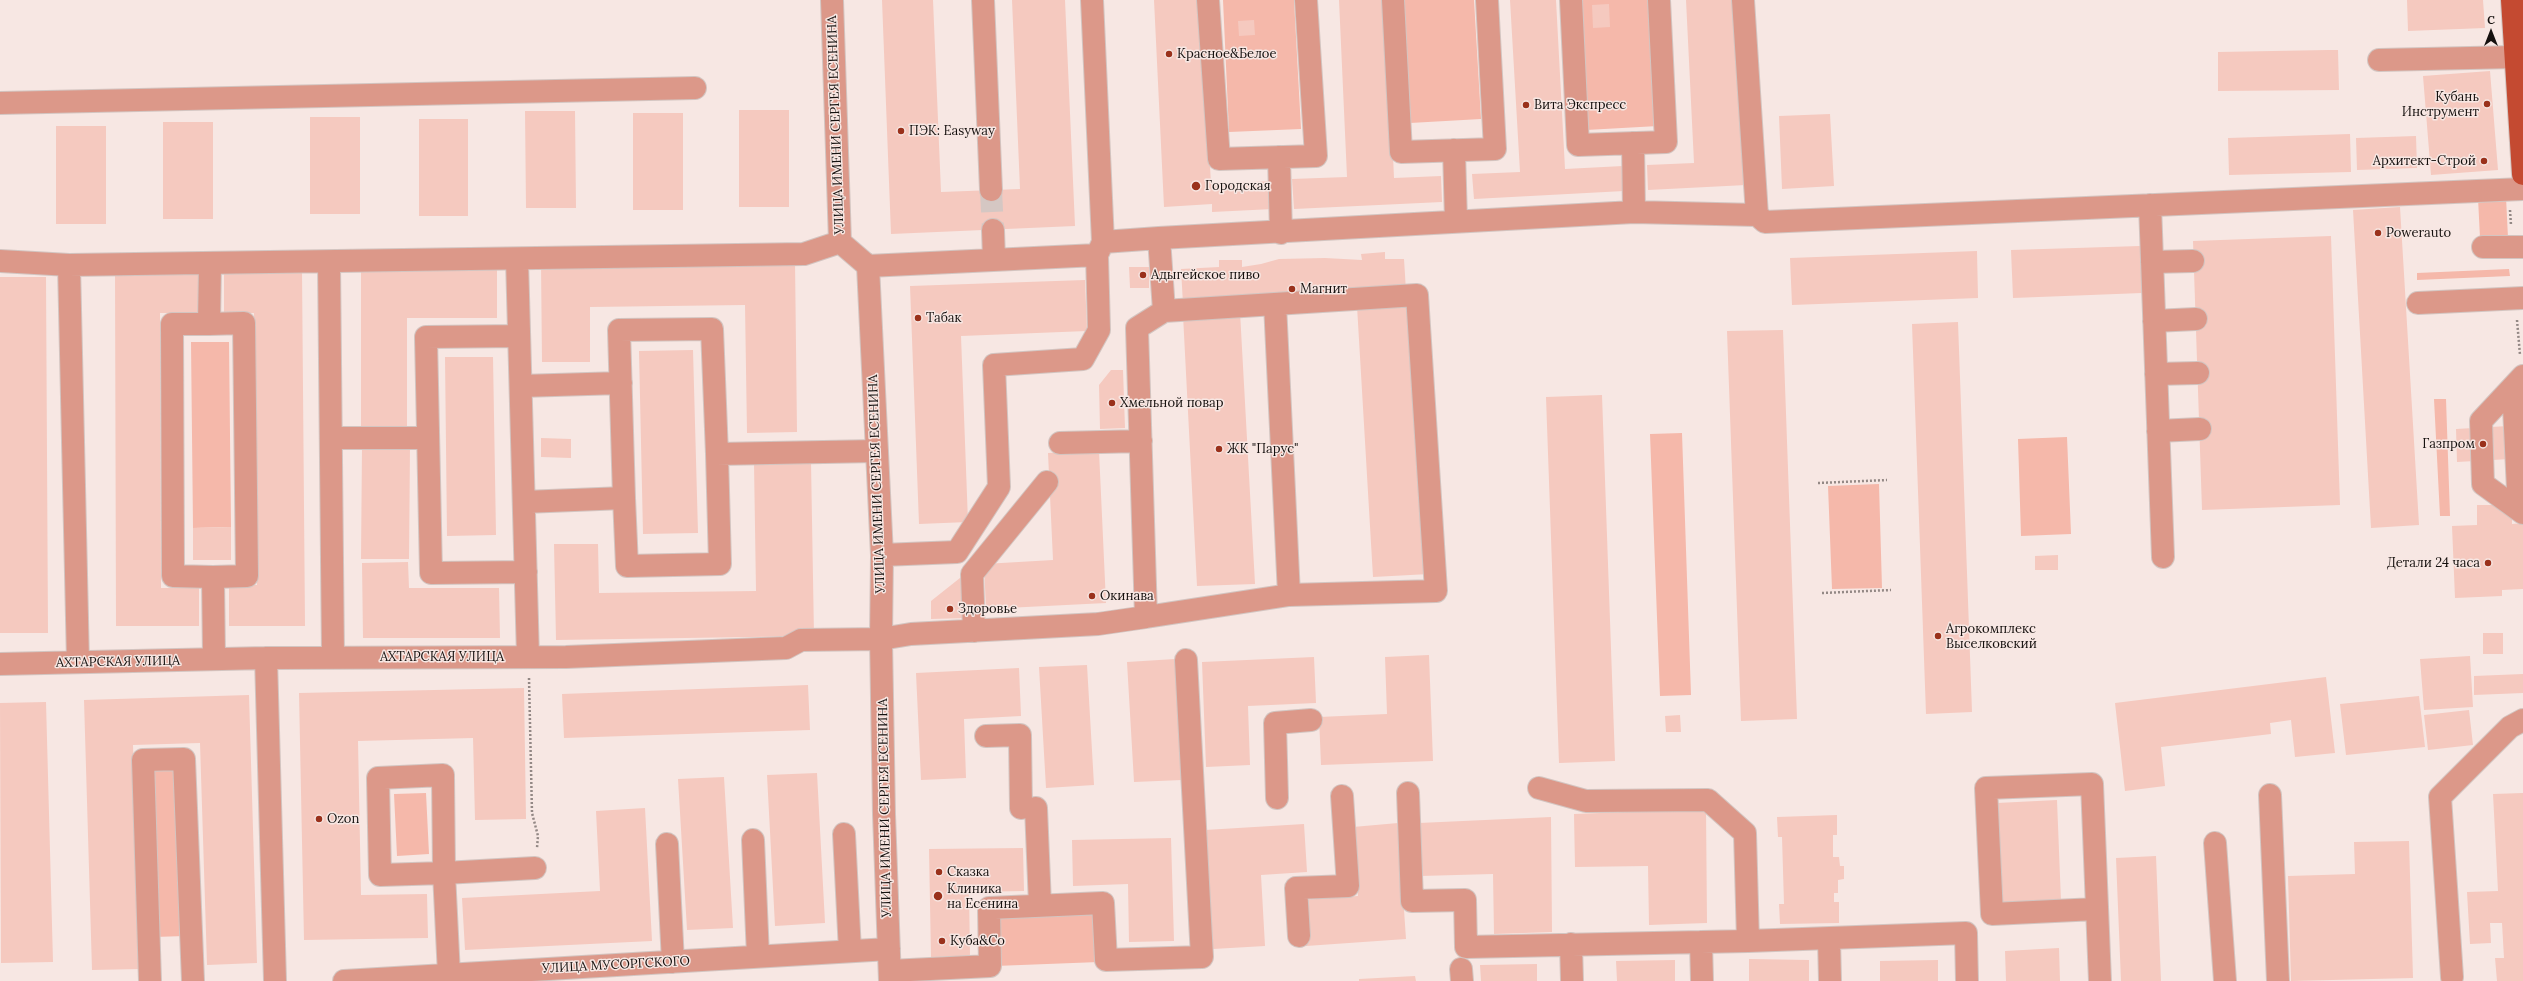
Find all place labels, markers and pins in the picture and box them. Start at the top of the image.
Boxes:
place label: Красное&Белое [1177,46,1277,62]
marker: Красное&Белое [1164,49,1174,59]
place label: Кубань Инструмент [2402,89,2479,120]
place label: Вита Экспресс [1534,97,1626,113]
marker: Кубань Инструмент [2482,99,2492,109]
marker: Вита Экспресс [1521,100,1531,110]
place label: ПЭК: Easyway [909,123,995,139]
marker: ПЭК: Easyway [896,126,906,136]
place label: Архитект-Строй [2373,153,2476,169]
marker: Архитект-Строй [2479,156,2489,166]
place label: Городская [1205,178,1270,194]
marker: Городская [1190,180,1202,192]
place label: Powerauto [2386,225,2451,241]
marker: Powerauto [2373,228,2383,238]
place label: Адыгейское пиво [1151,267,1260,283]
marker: Адыгейское пиво [1138,270,1148,280]
place label: Магнит [1300,281,1347,297]
marker: Магнит [1287,284,1297,294]
place label: Табак [926,310,961,326]
marker: Табак [913,313,923,323]
place label: Хмельной повар [1120,395,1223,411]
marker: Хмельной повар [1107,398,1117,408]
place label: Газпром [2422,436,2475,452]
marker: Газпром [2478,439,2488,449]
place label: ЖК "Парус" [1227,441,1299,457]
marker: ЖК "Парус" [1214,444,1224,454]
place label: Детали 24 часа [2387,555,2480,571]
marker: Детали 24 часа [2483,558,2493,568]
place label: Окинава [1100,588,1154,604]
marker: Окинава [1087,591,1097,601]
place label: Здоровье [958,601,1017,617]
marker: Здоровье [945,604,955,614]
place label: Агрокомплекс Выселковский [1946,621,2037,652]
marker: Агрокомплекс Выселковский [1933,631,1943,641]
place label: Ozon [327,811,359,827]
marker: Ozon [314,814,324,824]
place label: Сказка [947,864,989,880]
marker: Сказка [934,867,944,877]
place label: Клиника на Есенина [947,881,1018,912]
marker: Клиника на Есенина [932,890,944,902]
place label: Куба&Co [950,933,1005,949]
marker: Куба&Co [937,936,947,946]

